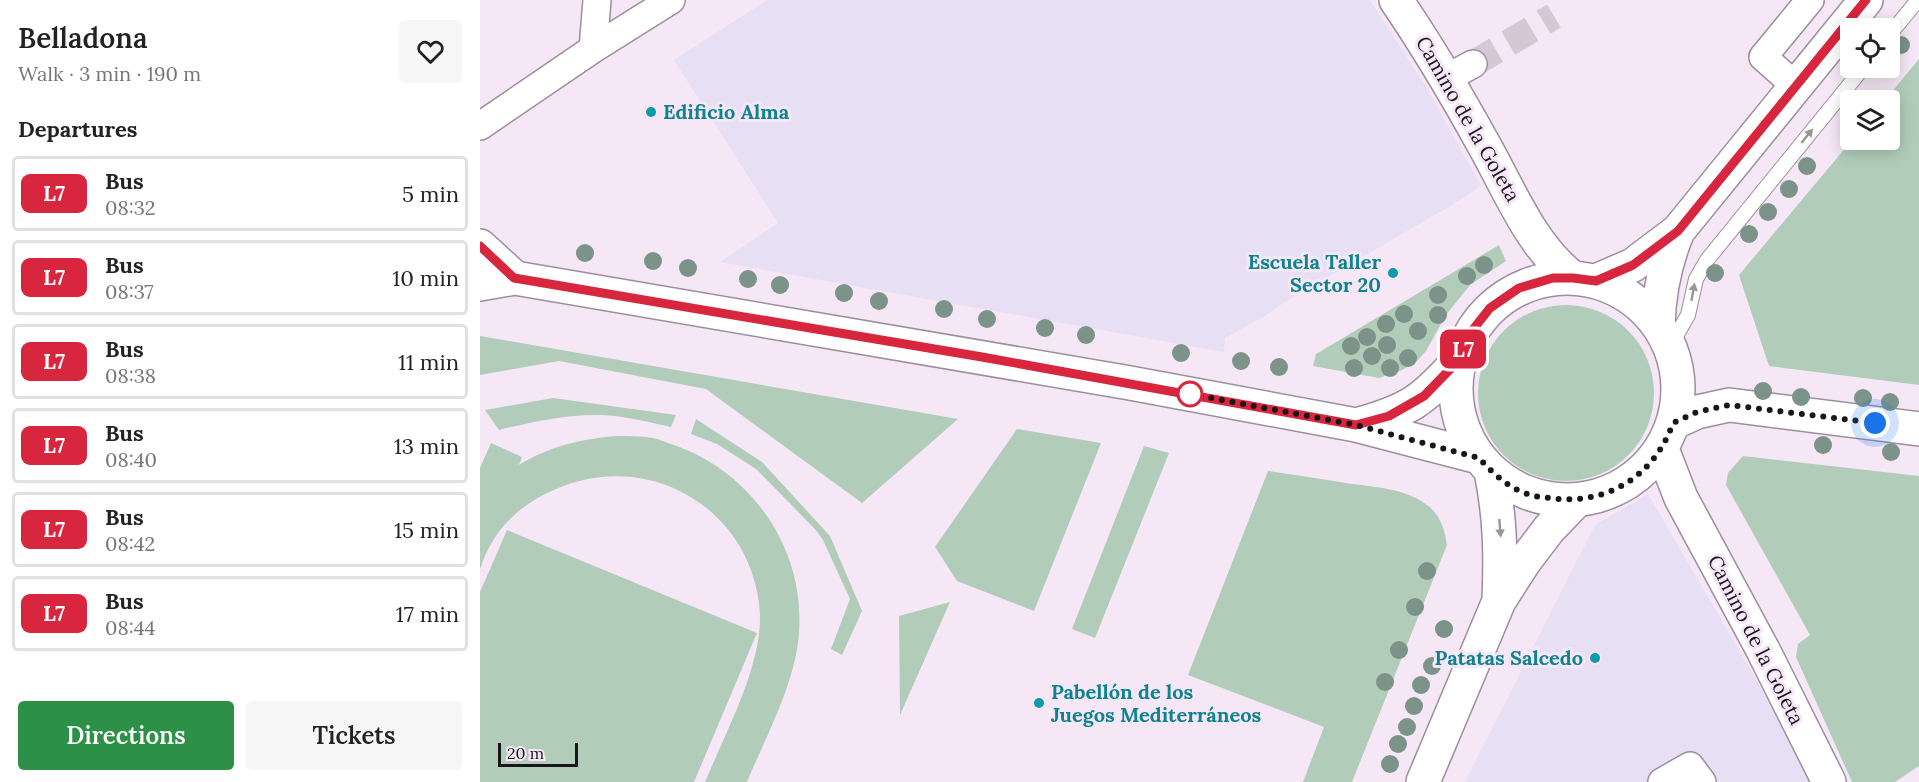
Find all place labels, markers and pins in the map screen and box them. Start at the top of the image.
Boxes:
place label: Edificio Alma [663,99,790,124]
marker: Edificio Alma [644,105,658,119]
place label: Escuela Taller Sector 20 [1248,249,1381,297]
marker: Escuela Taller Sector 20 [1386,266,1400,280]
unlabelled marker [1177,381,1203,407]
place label: Patatas Salcedo [1435,645,1583,670]
marker: Patatas Salcedo [1588,651,1602,665]
place label: Pabellón de los Juegos Mediterráneos [1051,679,1262,727]
marker: Pabellón de los Juegos Mediterráneos [1032,696,1046,710]

